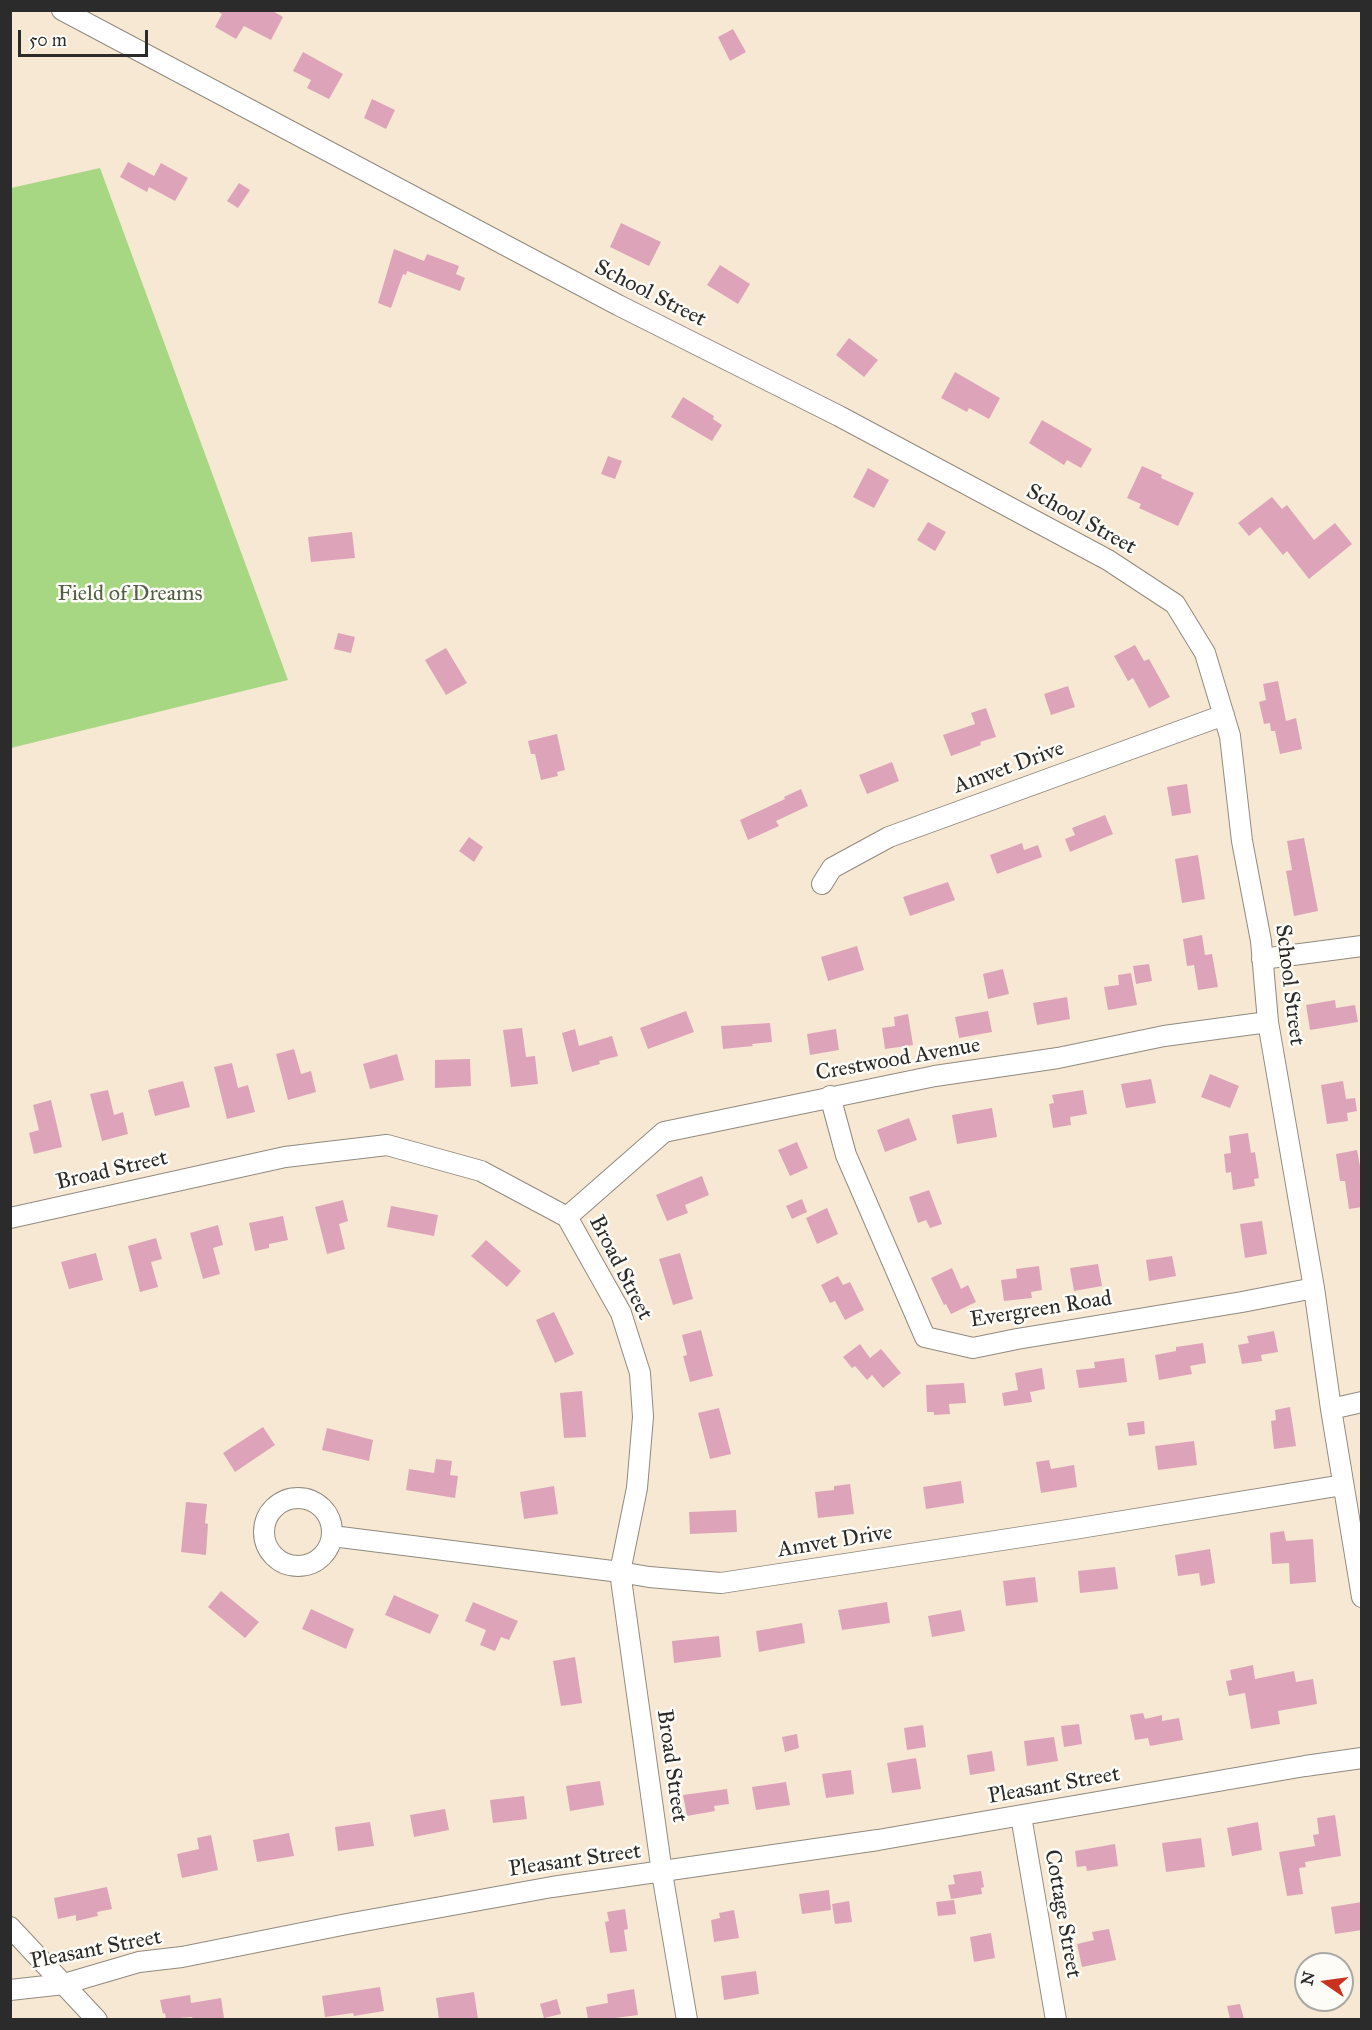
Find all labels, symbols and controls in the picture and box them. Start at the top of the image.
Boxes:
scale bar [21,18,152,56]
text: 50 m [29,29,67,51]
street label: School Street [590,255,710,333]
street label: School Street [1021,479,1141,561]
park label: Field of Dreams [58,582,202,608]
street label: Amvet Drive [950,736,1068,800]
street label: School Street [1268,923,1310,1047]
street label: Crestwood Avenue [814,1033,982,1087]
street label: Broad Street [54,1145,170,1197]
street label: Broad Street [582,1211,658,1325]
street label: Evergreen Road [968,1286,1114,1334]
street label: Amvet Drive [776,1520,894,1564]
street label: Broad Street [650,1708,692,1824]
street label: Pleasant Street [986,1761,1122,1811]
street label: Pleasant Street [507,1839,643,1883]
street label: Cottage Street [1038,1848,1086,1980]
street label: Pleasant Street [28,1924,164,1976]
north arrow [1294,1952,1354,2012]
text: N [1297,1970,1319,1987]

